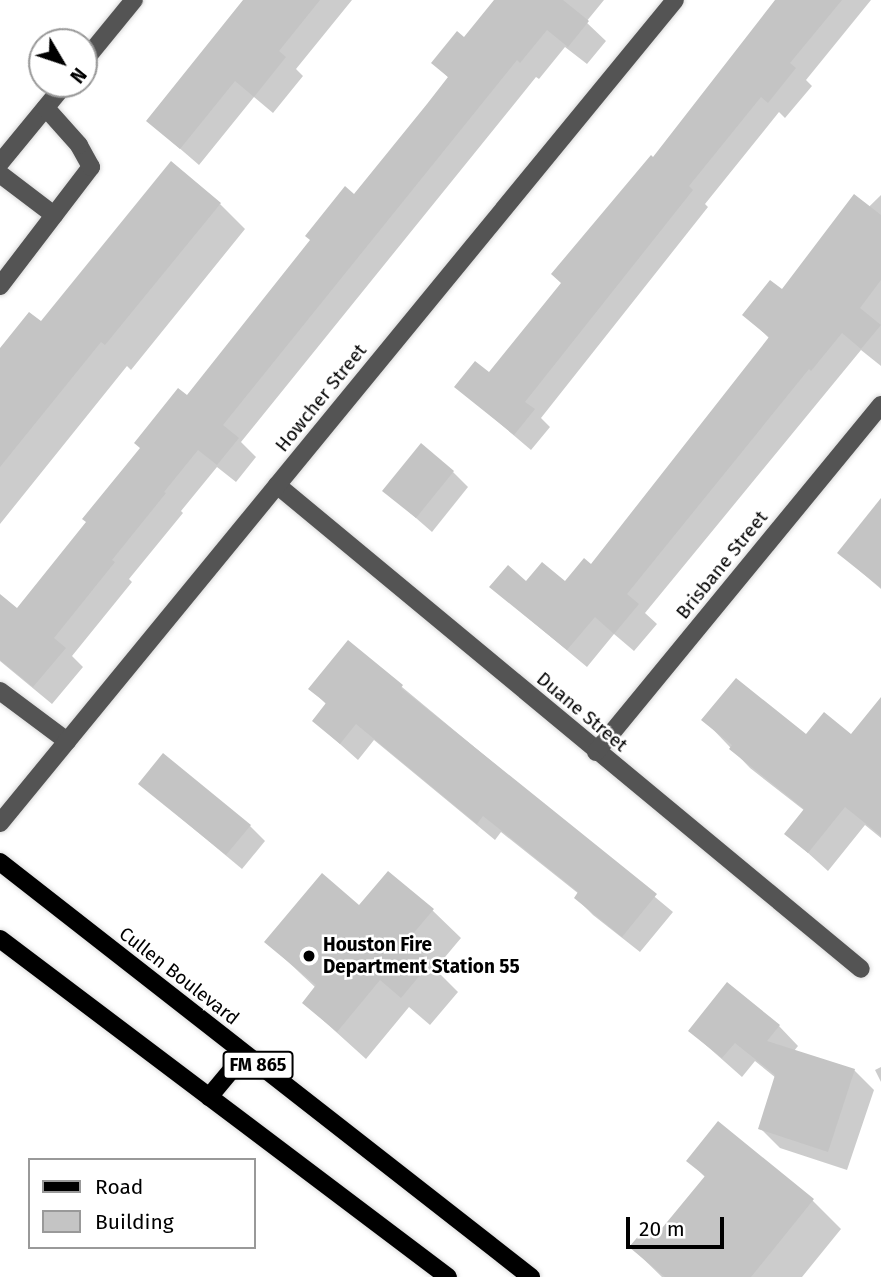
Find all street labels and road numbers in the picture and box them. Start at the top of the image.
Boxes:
street label: Howcher Street [271,339,371,457]
street label: Brisbane Street [671,506,773,624]
street label: Duane Street [532,667,632,757]
street label: Cullen Boulevard [114,922,244,1030]
road number: FM 865 [221,1050,295,1080]

